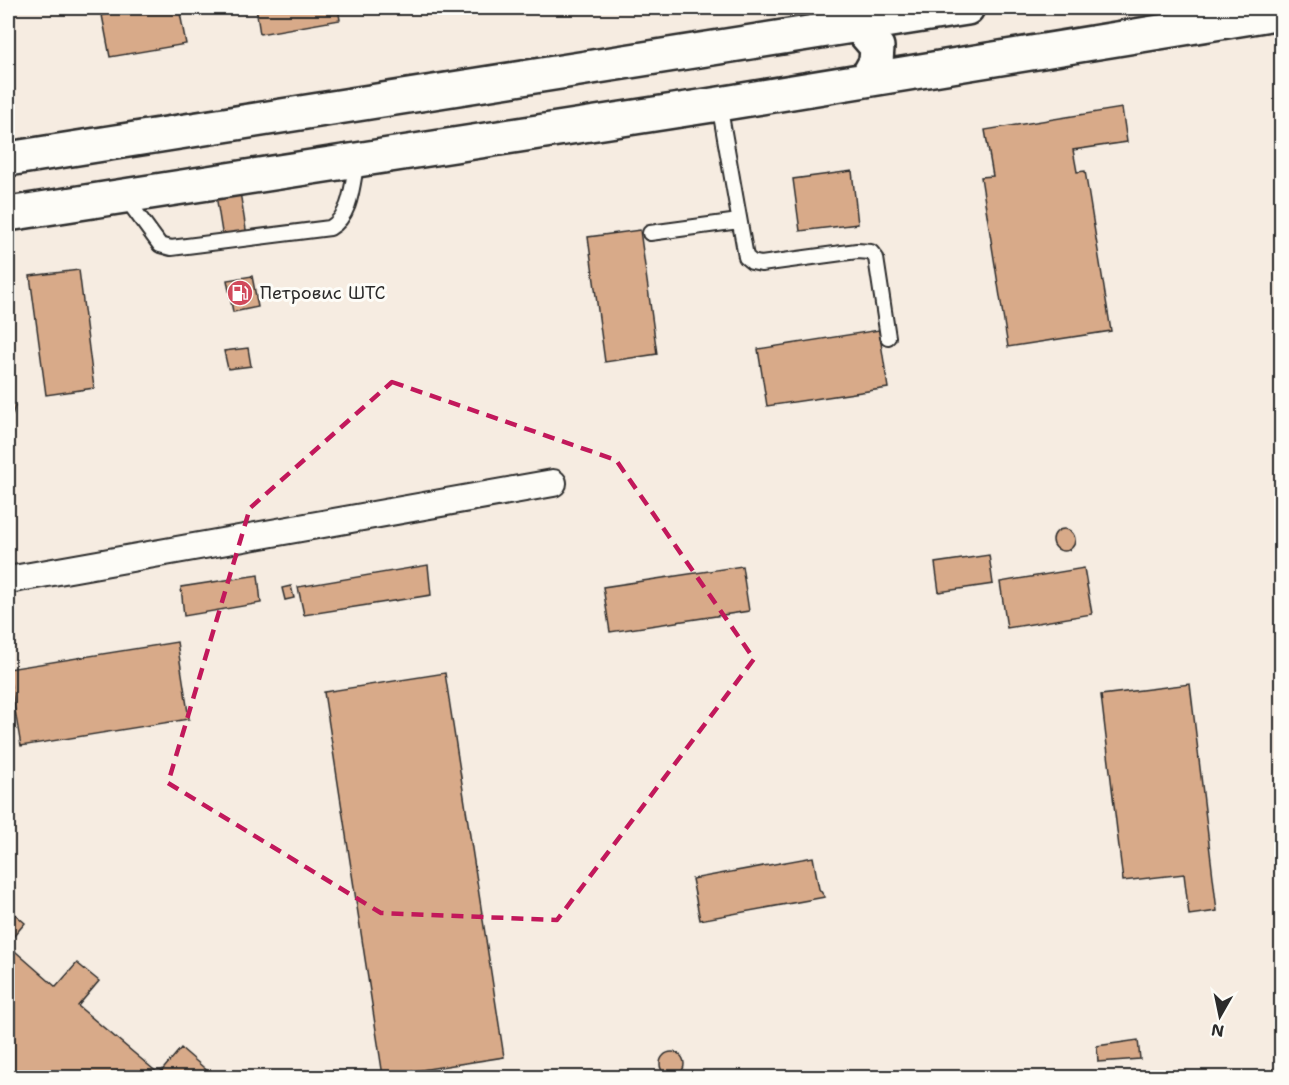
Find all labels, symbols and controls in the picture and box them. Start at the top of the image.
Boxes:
fuel station icon: Петровис ШТС [225,278,255,308]
place label: Петровис ШТС [260,281,386,305]
north arrow [1190,986,1250,1046]
text: N [1210,1019,1226,1042]

